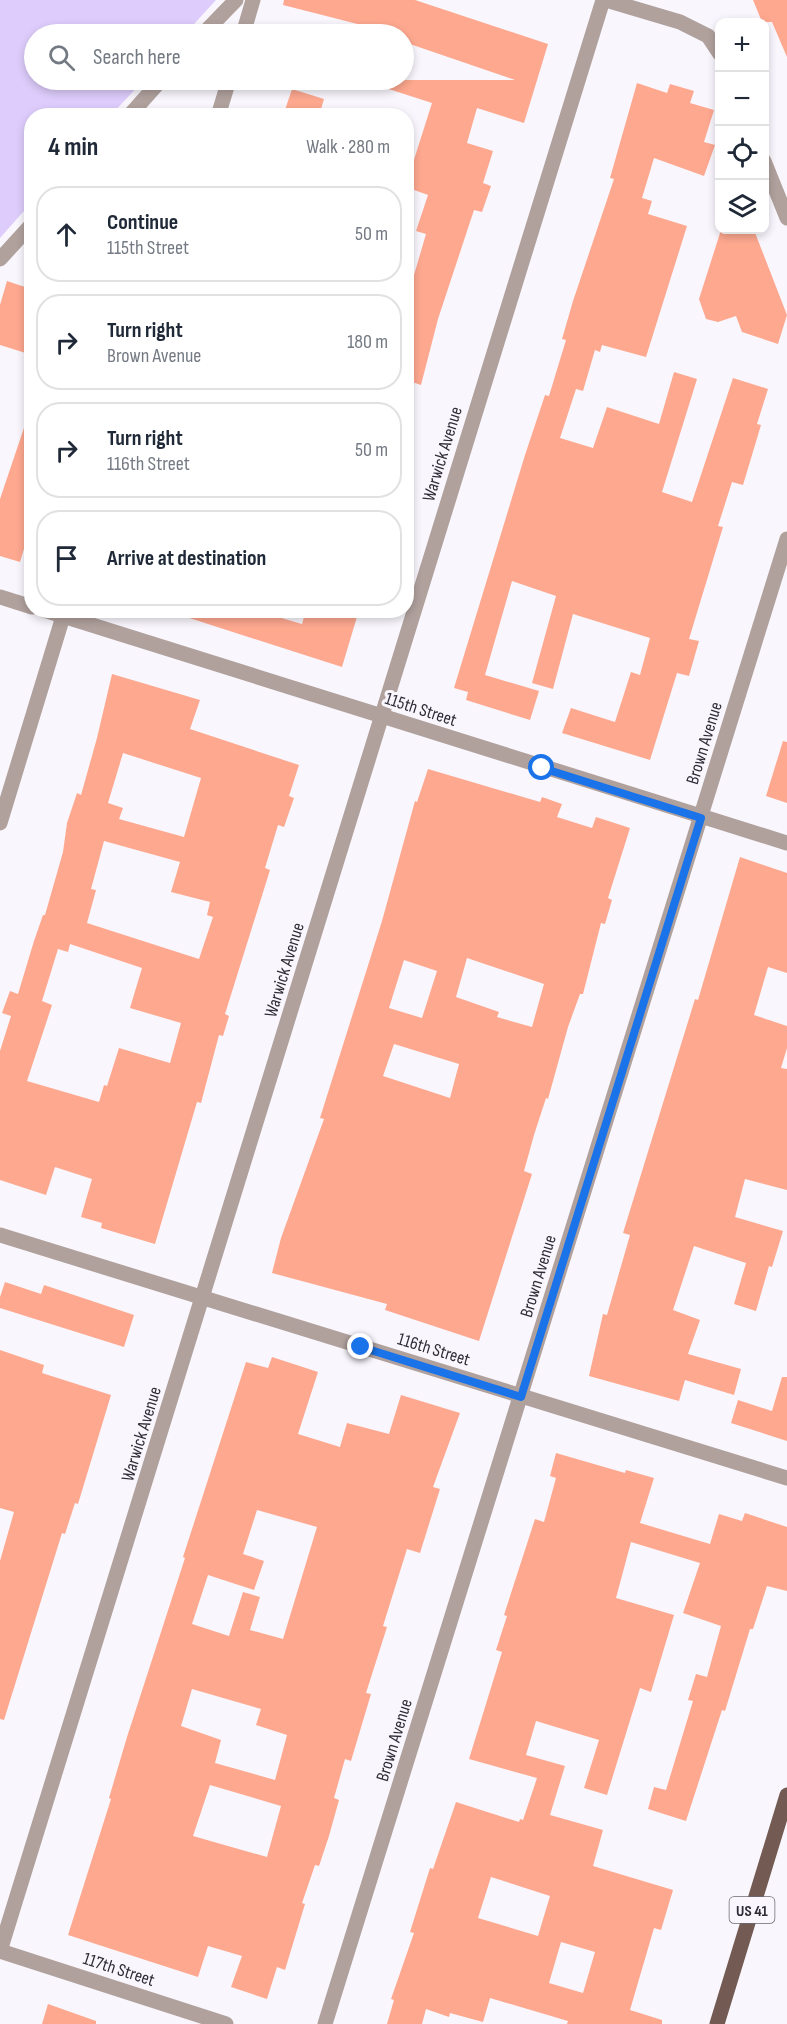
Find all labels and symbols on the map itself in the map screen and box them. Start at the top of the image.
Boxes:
street label: Warwick Avenue [418,404,467,504]
street label: 115th Street [382,688,460,731]
street label: Brown Avenue [682,699,727,787]
route start [528,754,554,780]
street label: Warwick Avenue [260,920,309,1020]
street label: Brown Avenue [516,1232,561,1320]
street label: 116th Street [395,1329,473,1371]
route end [347,1333,373,1359]
street label: Warwick Avenue [117,1384,166,1484]
street label: Brown Avenue [372,1696,417,1784]
road number: US 41 [730,1897,774,1923]
street label: 117th Street [80,1948,158,1991]

